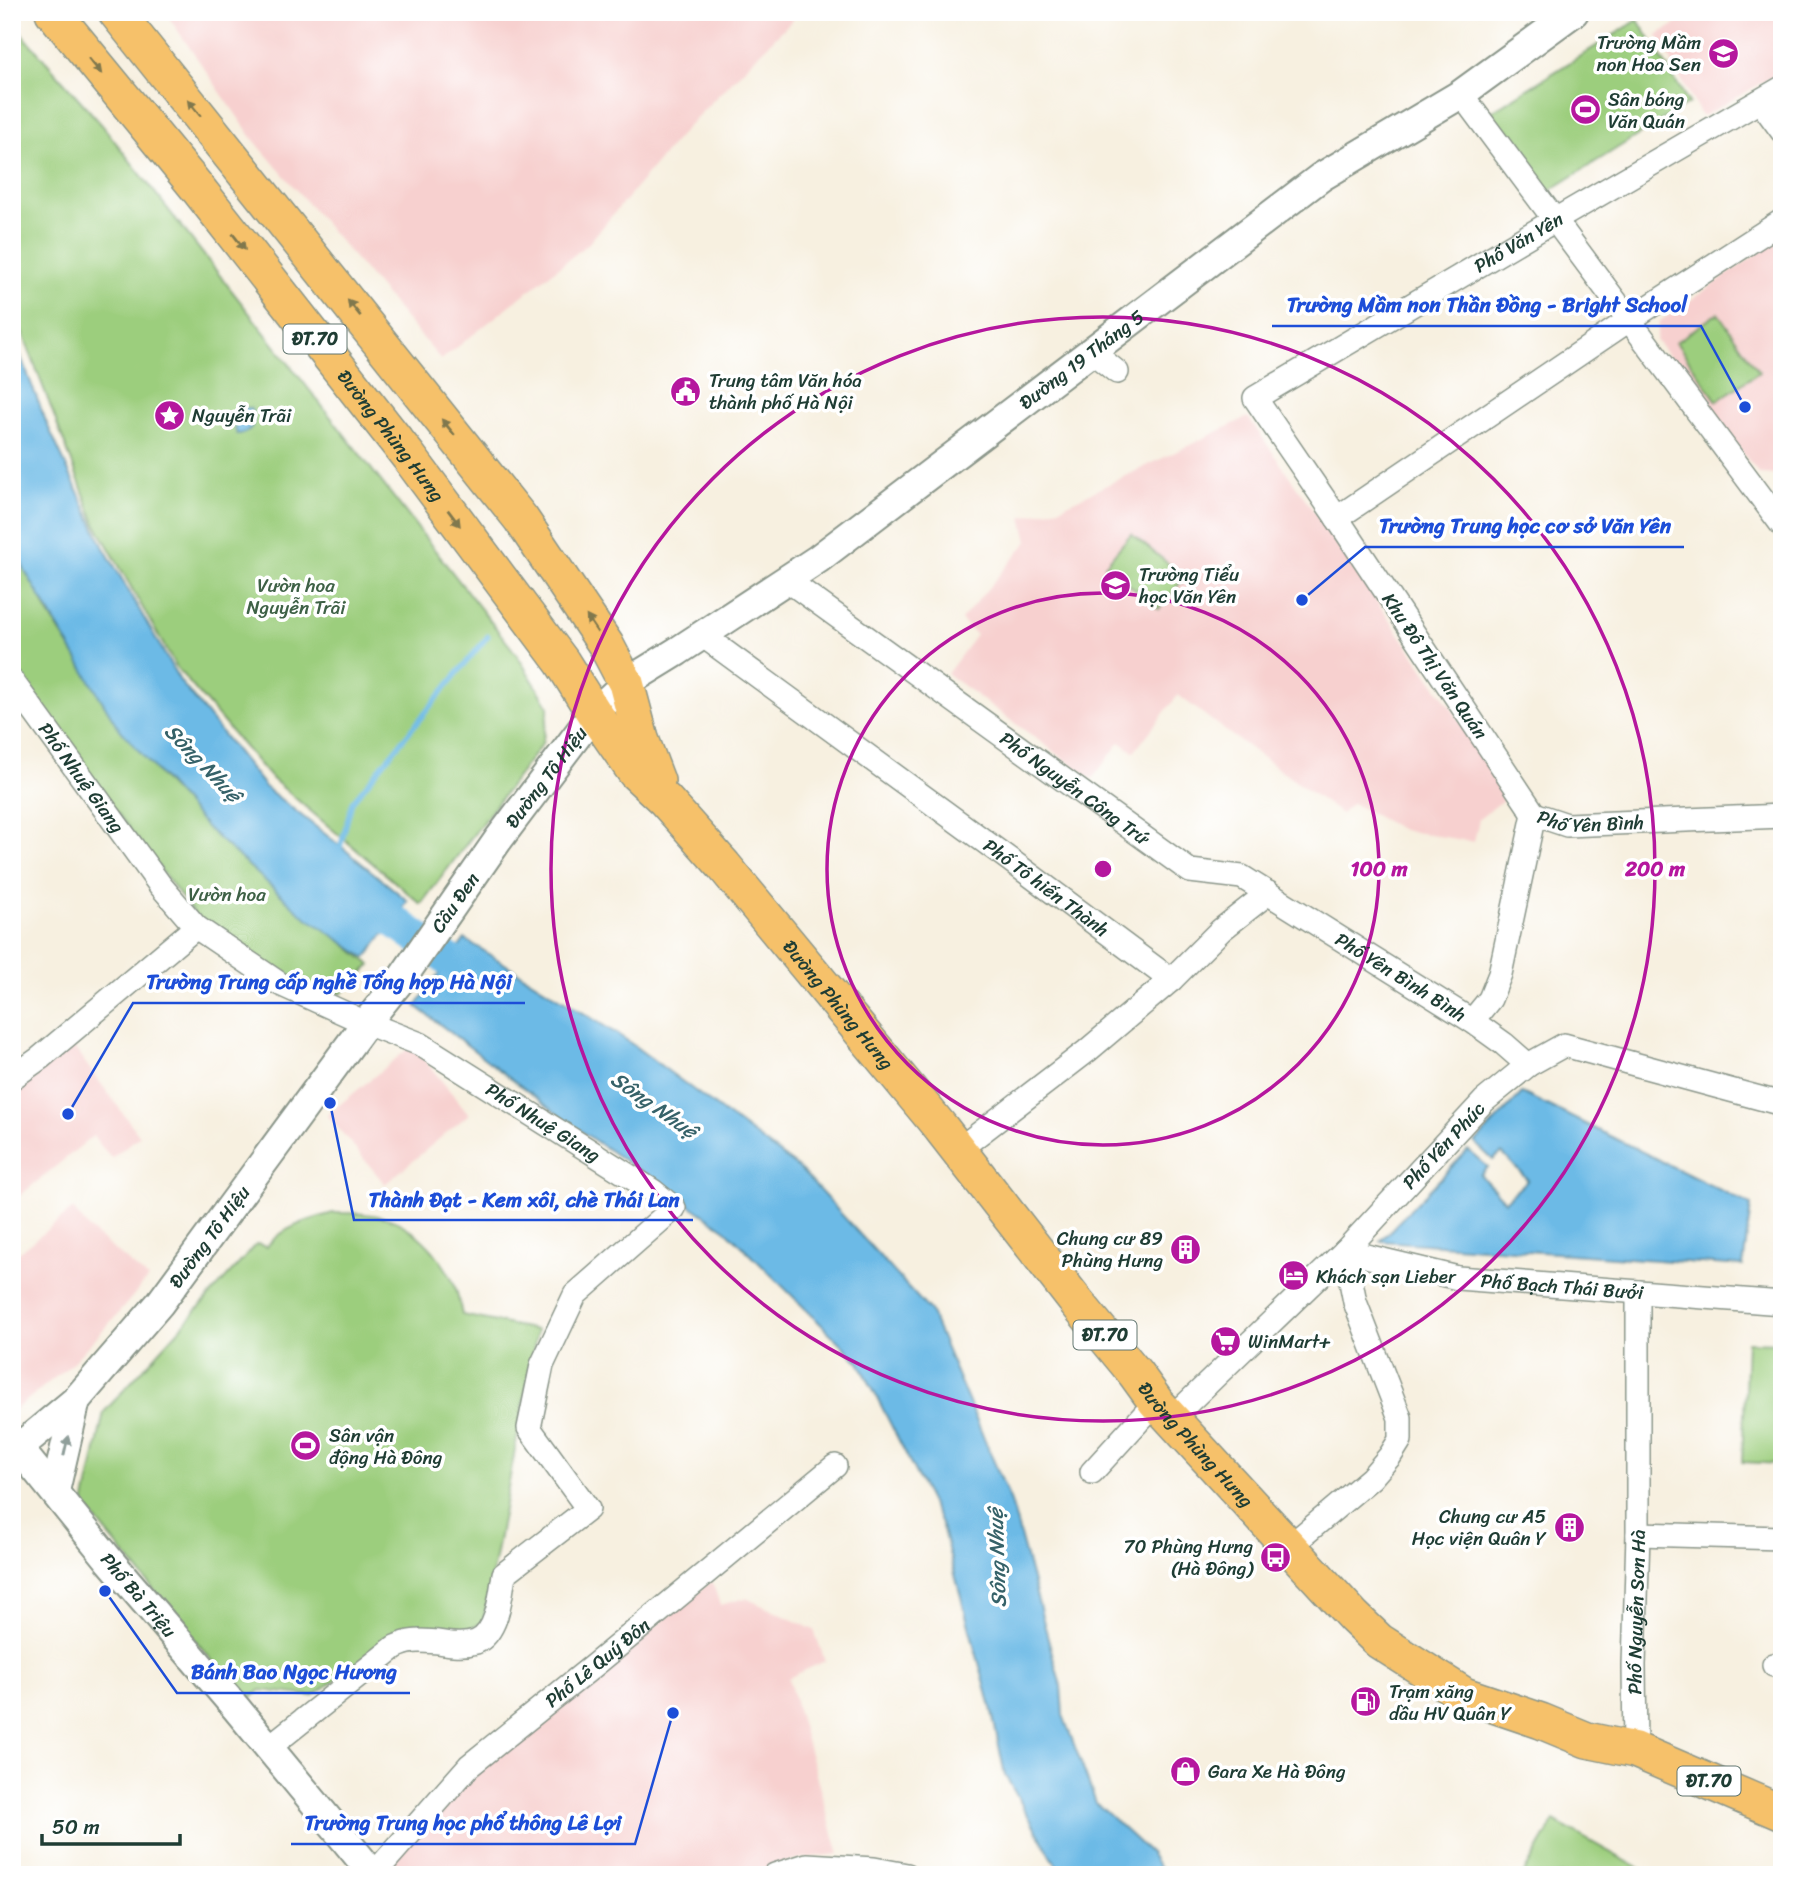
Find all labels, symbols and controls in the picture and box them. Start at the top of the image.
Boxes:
place label: Trường Mầm non Hoa Sen [1596,26,1701,81]
school or university icon: Trường Mầm non Hoa Sen [1707,36,1741,70]
one-way arrow [88,56,103,74]
place label: Sân bóng Văn Quán [1608,83,1685,138]
sports icon: Sân bóng Văn Quán [1568,93,1602,127]
one-way arrow [187,99,202,116]
street label: Phố Văn Yên [1467,202,1569,281]
one-way arrow [232,233,246,251]
callout: Trường Mầm non Thần Đồng - Bright School [1272,284,1701,326]
text: Trường Mầm non Thần Đồng - Bright School [1287,286,1688,324]
one-way arrow [347,299,362,317]
street label: Đường 19 Tháng 5 [1011,300,1151,418]
road number: ĐT.70 [284,324,346,354]
street label: Đường Phùng Hưng [329,362,454,509]
place label: Trung tâm Văn hóa thành phố Hà Nội [709,364,862,419]
public building icon: Trung tâm Văn hóa thành phố Hà Nội [669,374,703,408]
place icon: Nguyễn Trãi [152,398,186,432]
place label: Nguyễn Trãi [192,399,292,432]
one-way arrow [440,419,455,437]
callout: Trường Trung học cơ sở Văn Yên [1365,505,1684,547]
text: Trường Trung học cơ sở Văn Yên [1379,507,1672,545]
one-way arrow [447,509,461,527]
place label: Trường Tiểu học Văn Yên [1138,558,1239,613]
school or university icon: Trường Tiểu học Văn Yên [1099,568,1133,602]
park label: Vườn hoa Nguyễn Trãi [246,569,346,624]
street label: Khu Đô Thị Văn Quán [1373,586,1497,746]
one-way arrow [585,615,599,633]
water label: Sông Nhuệ [155,714,253,814]
street label: Phố Nhuệ Giang [30,715,134,840]
street label: Đường Tô Hiệu [496,718,596,835]
street label: Phố Nguyễn Công Trứ [993,722,1158,854]
street label: Phố Yên Bình [1533,800,1644,842]
street label: Phố Tô hiến Thành [976,829,1117,945]
text: 100 m [1350,850,1408,888]
text: 200 m [1624,850,1686,888]
centre of rings [1091,857,1115,881]
street label: Cầu Đen [422,865,488,940]
park label: Vườn hoa [188,878,266,911]
street label: Phố Yên Bình Bình [1329,923,1473,1030]
street label: Đường Phùng Hưng [775,932,903,1077]
callout: Trường Trung cấp nghề Tổng hợp Hà Nội [133,961,525,1003]
text: Trường Trung cấp nghề Tổng hợp Hà Nội [146,963,513,1001]
water label: Sông Nhuệ [603,1061,708,1151]
street label: Phố Nhuệ Giang [479,1073,608,1171]
street label: Phố Yên Phúc [1394,1093,1493,1197]
street label: Đường Tô Hiệu [160,1178,258,1295]
callout: Thành Đạt - Kem xôi, chè Thái Lan [354,1178,693,1220]
text: Thành Đạt - Kem xôi, chè Thái Lan [368,1181,680,1219]
place label: Chung cư 89 Phùng Hưng [1057,1222,1163,1277]
building icon: Chung cư 89 Phùng Hưng [1169,1232,1203,1266]
hotel icon: Khách sạn Lieber [1276,1259,1310,1293]
place label: Khách sạn Lieber [1316,1260,1457,1293]
street label: Phố Bạch Thái Bưởi [1480,1263,1645,1309]
road number: ĐT.70 [1074,1320,1136,1350]
supermarket icon: WinMart+ [1208,1324,1242,1358]
place label: WinMart+ [1248,1325,1331,1358]
street label: Đường Phùng Hưng [1130,1374,1262,1515]
place label: Sân vận động Hà Đông [329,1419,443,1474]
sports icon: Sân vận động Hà Đông [289,1429,323,1463]
one-way arrow [61,1435,72,1457]
place label: Chung cư A5 Học viện Quân Y [1412,1500,1547,1555]
water label: Sông Nhuệ [976,1505,1018,1608]
building icon: Chung cư A5 Học viện Quân Y [1552,1510,1586,1544]
street label: Phố Nguyễn Sơn Hà [1617,1528,1655,1695]
place label: 70 Phùng Hưng (Hà Đông) [1124,1530,1254,1585]
bus stop icon: 70 Phùng Hưng (Hà Đông) [1259,1540,1293,1574]
street label: Phố Bà Triệu [92,1545,185,1645]
street label: Phố Lê Quý Đôn [537,1609,657,1716]
callout: Bánh Bao Ngọc Hương [177,1651,410,1693]
text: Bánh Bao Ngọc Hương [191,1653,397,1691]
place label: Trạm xăng dầu HV Quân Y [1389,1675,1513,1730]
fuel station icon: Trạm xăng dầu HV Quân Y [1349,1685,1383,1719]
shop icon: Gara Xe Hà Đông [1168,1754,1202,1788]
place label: Gara Xe Hà Đông [1208,1755,1346,1788]
road number: ĐT.70 [1678,1766,1740,1796]
callout: Trường Trung học phổ thông Lê Lợi [291,1802,635,1844]
scale bar [42,1803,180,1847]
text: Trường Trung học phổ thông Lê Lợi [305,1804,623,1842]
text: 50 m [52,1808,100,1846]

